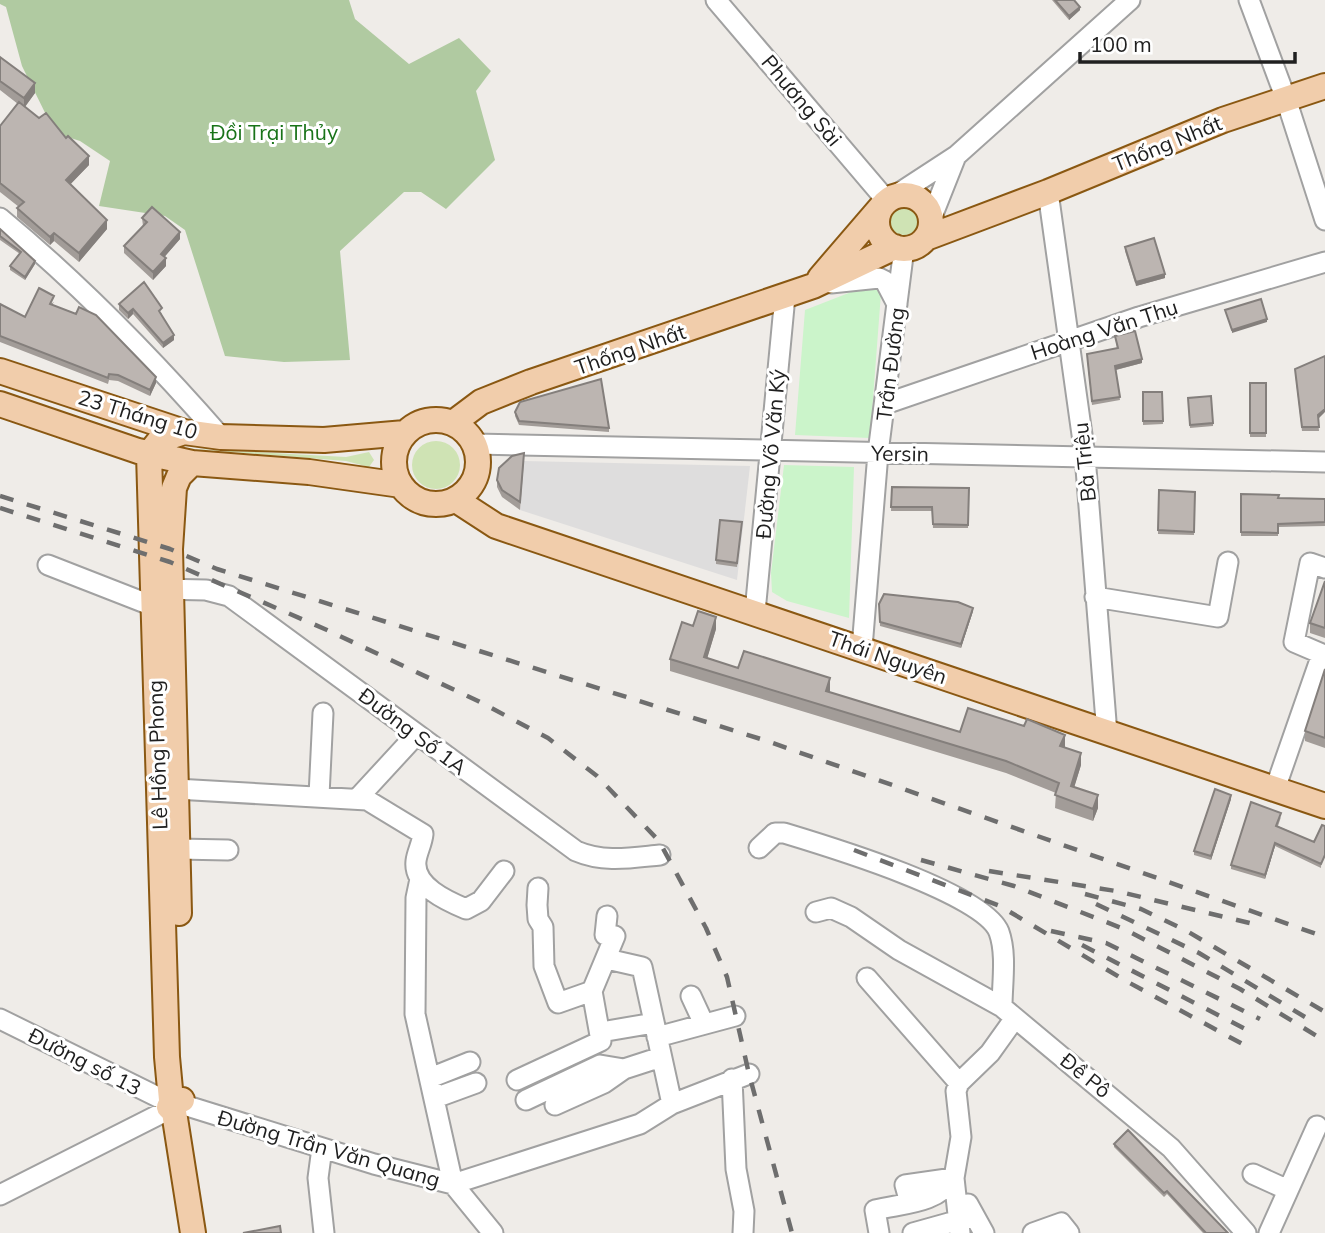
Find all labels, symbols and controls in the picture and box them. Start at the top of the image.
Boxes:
scale bar [1080,21,1295,65]
text: 100 m [1090,31,1152,57]
street label: Phương Sài [756,49,848,151]
street label: Thống Nhất [1109,109,1225,177]
park label: Đồi Trại Thủy [210,119,338,145]
street label: Hoàng Văn Thụ [1027,293,1181,365]
street label: Trần Đường [870,306,910,422]
street label: Thống Nhất [571,318,689,380]
street label: Đường Võ Văn Ký [750,368,790,540]
street label: 23 Tháng 10 [75,383,201,445]
street label: Bà Triệu [1067,421,1101,503]
street label: Yersin [870,439,929,467]
street label: Thái Nguyên [825,625,951,689]
street label: Lê Hồng Phong [141,680,173,830]
street label: Đường Số 1A [354,682,473,780]
street label: Đường số 13 [24,1021,146,1101]
street label: Đề Pô [1055,1047,1117,1103]
street label: Đường Trần Văn Quang [215,1104,443,1192]

